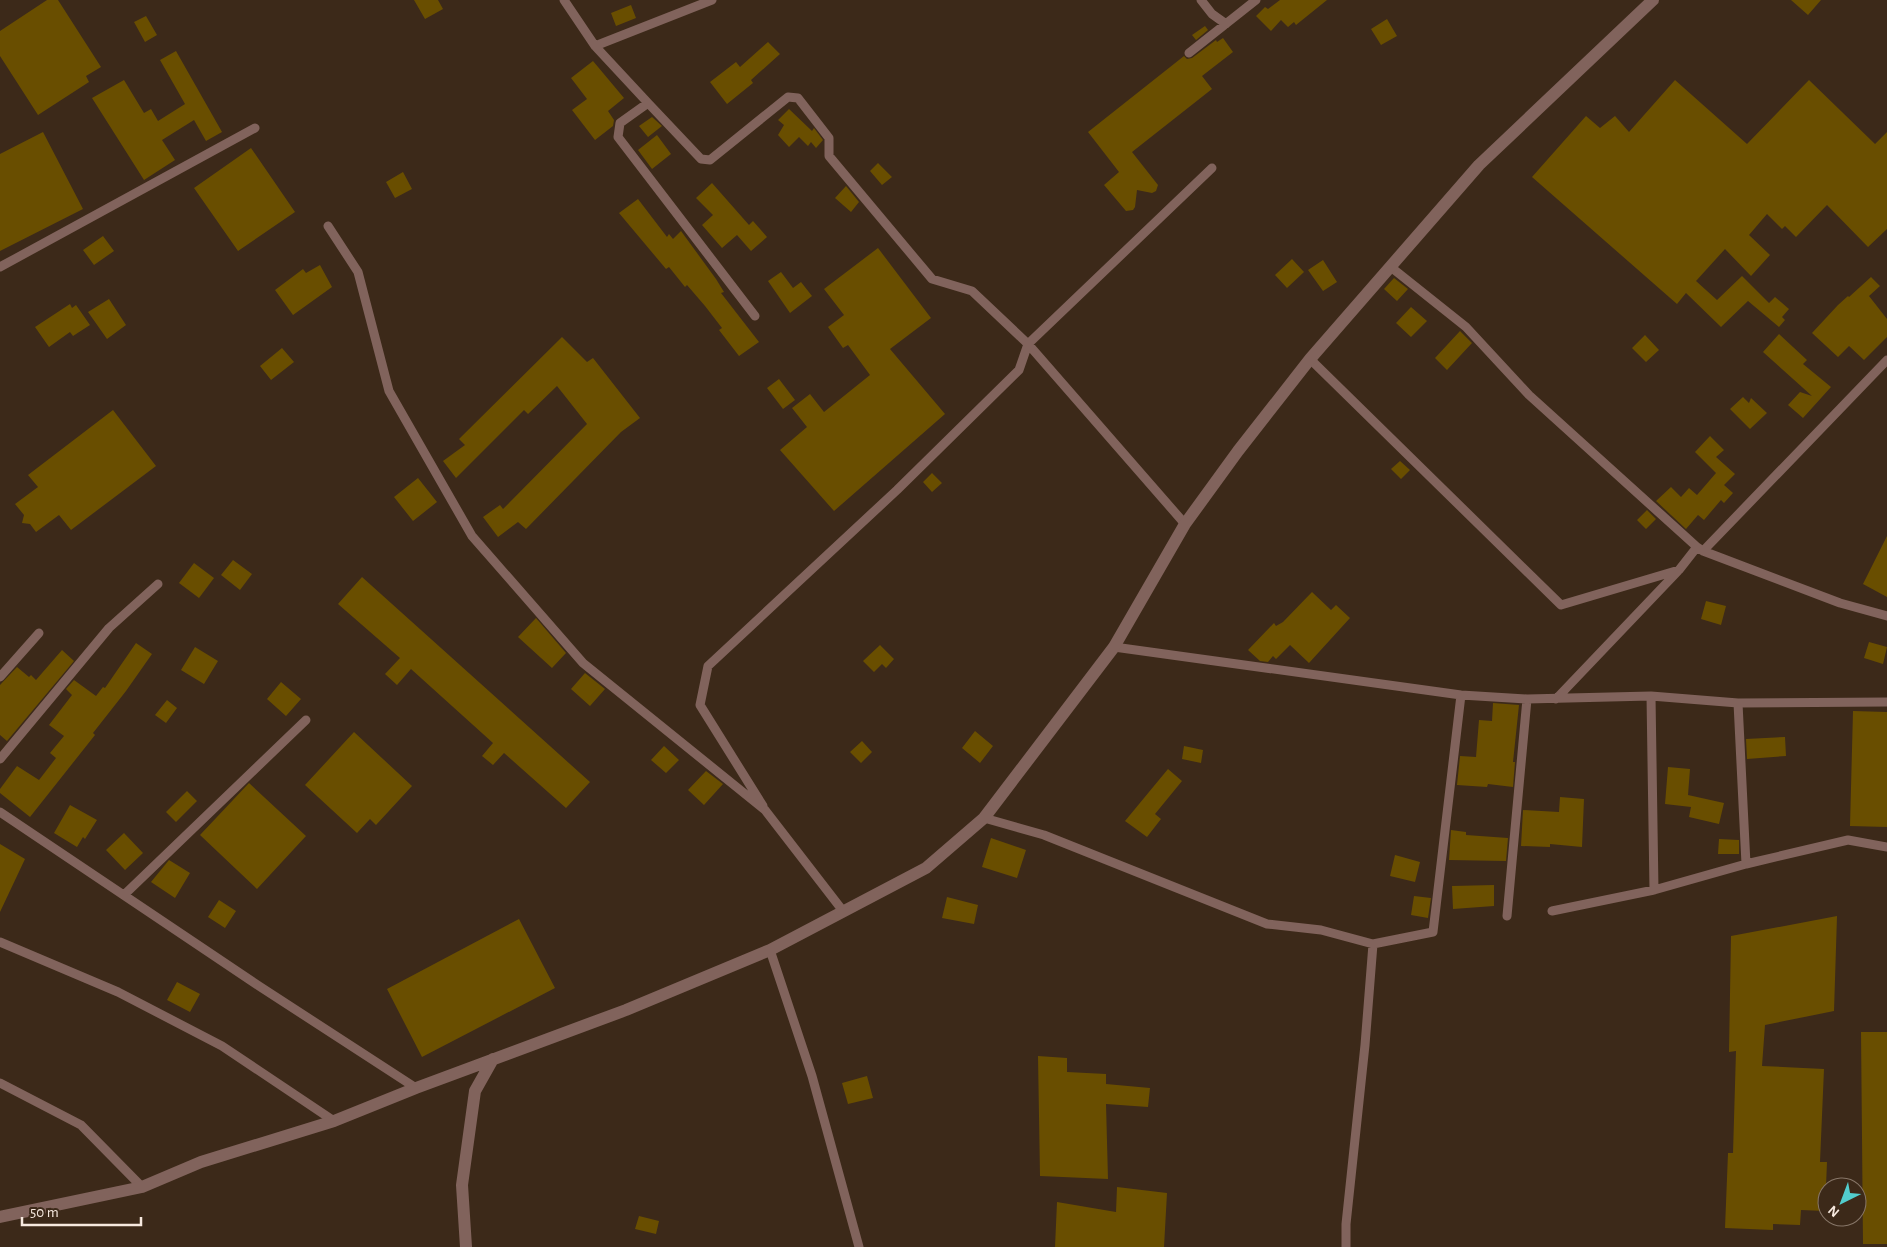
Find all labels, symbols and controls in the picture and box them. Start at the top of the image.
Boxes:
north arrow [1817,1177,1867,1227]
scale bar [22,1194,141,1226]
text: N [1826,1202,1842,1219]
text: 50 m [30,1205,59,1220]

